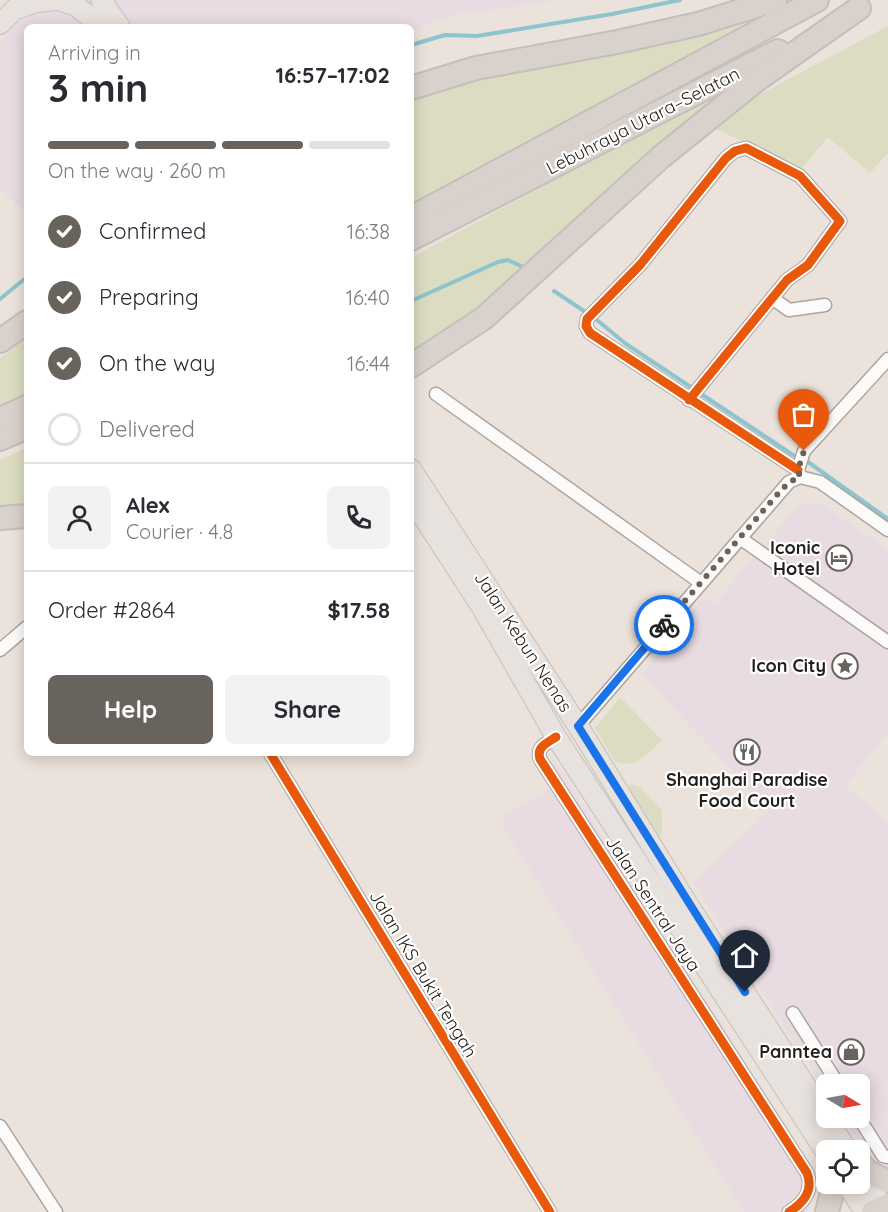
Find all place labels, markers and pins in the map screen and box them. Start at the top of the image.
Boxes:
pin [778,389,829,451]
place label: Iconic Hotel [770,536,820,580]
hotel icon: Iconic Hotel [824,543,854,573]
place icon: Icon City [830,651,860,681]
place label: Icon City [751,654,826,677]
restaurant icon: Shanghai Paradise Food Court [732,737,762,767]
place label: Shanghai Paradise Food Court [666,768,828,812]
pin [719,930,770,992]
shop icon: Panntea [836,1037,866,1067]
place label: Panntea [759,1040,832,1063]

